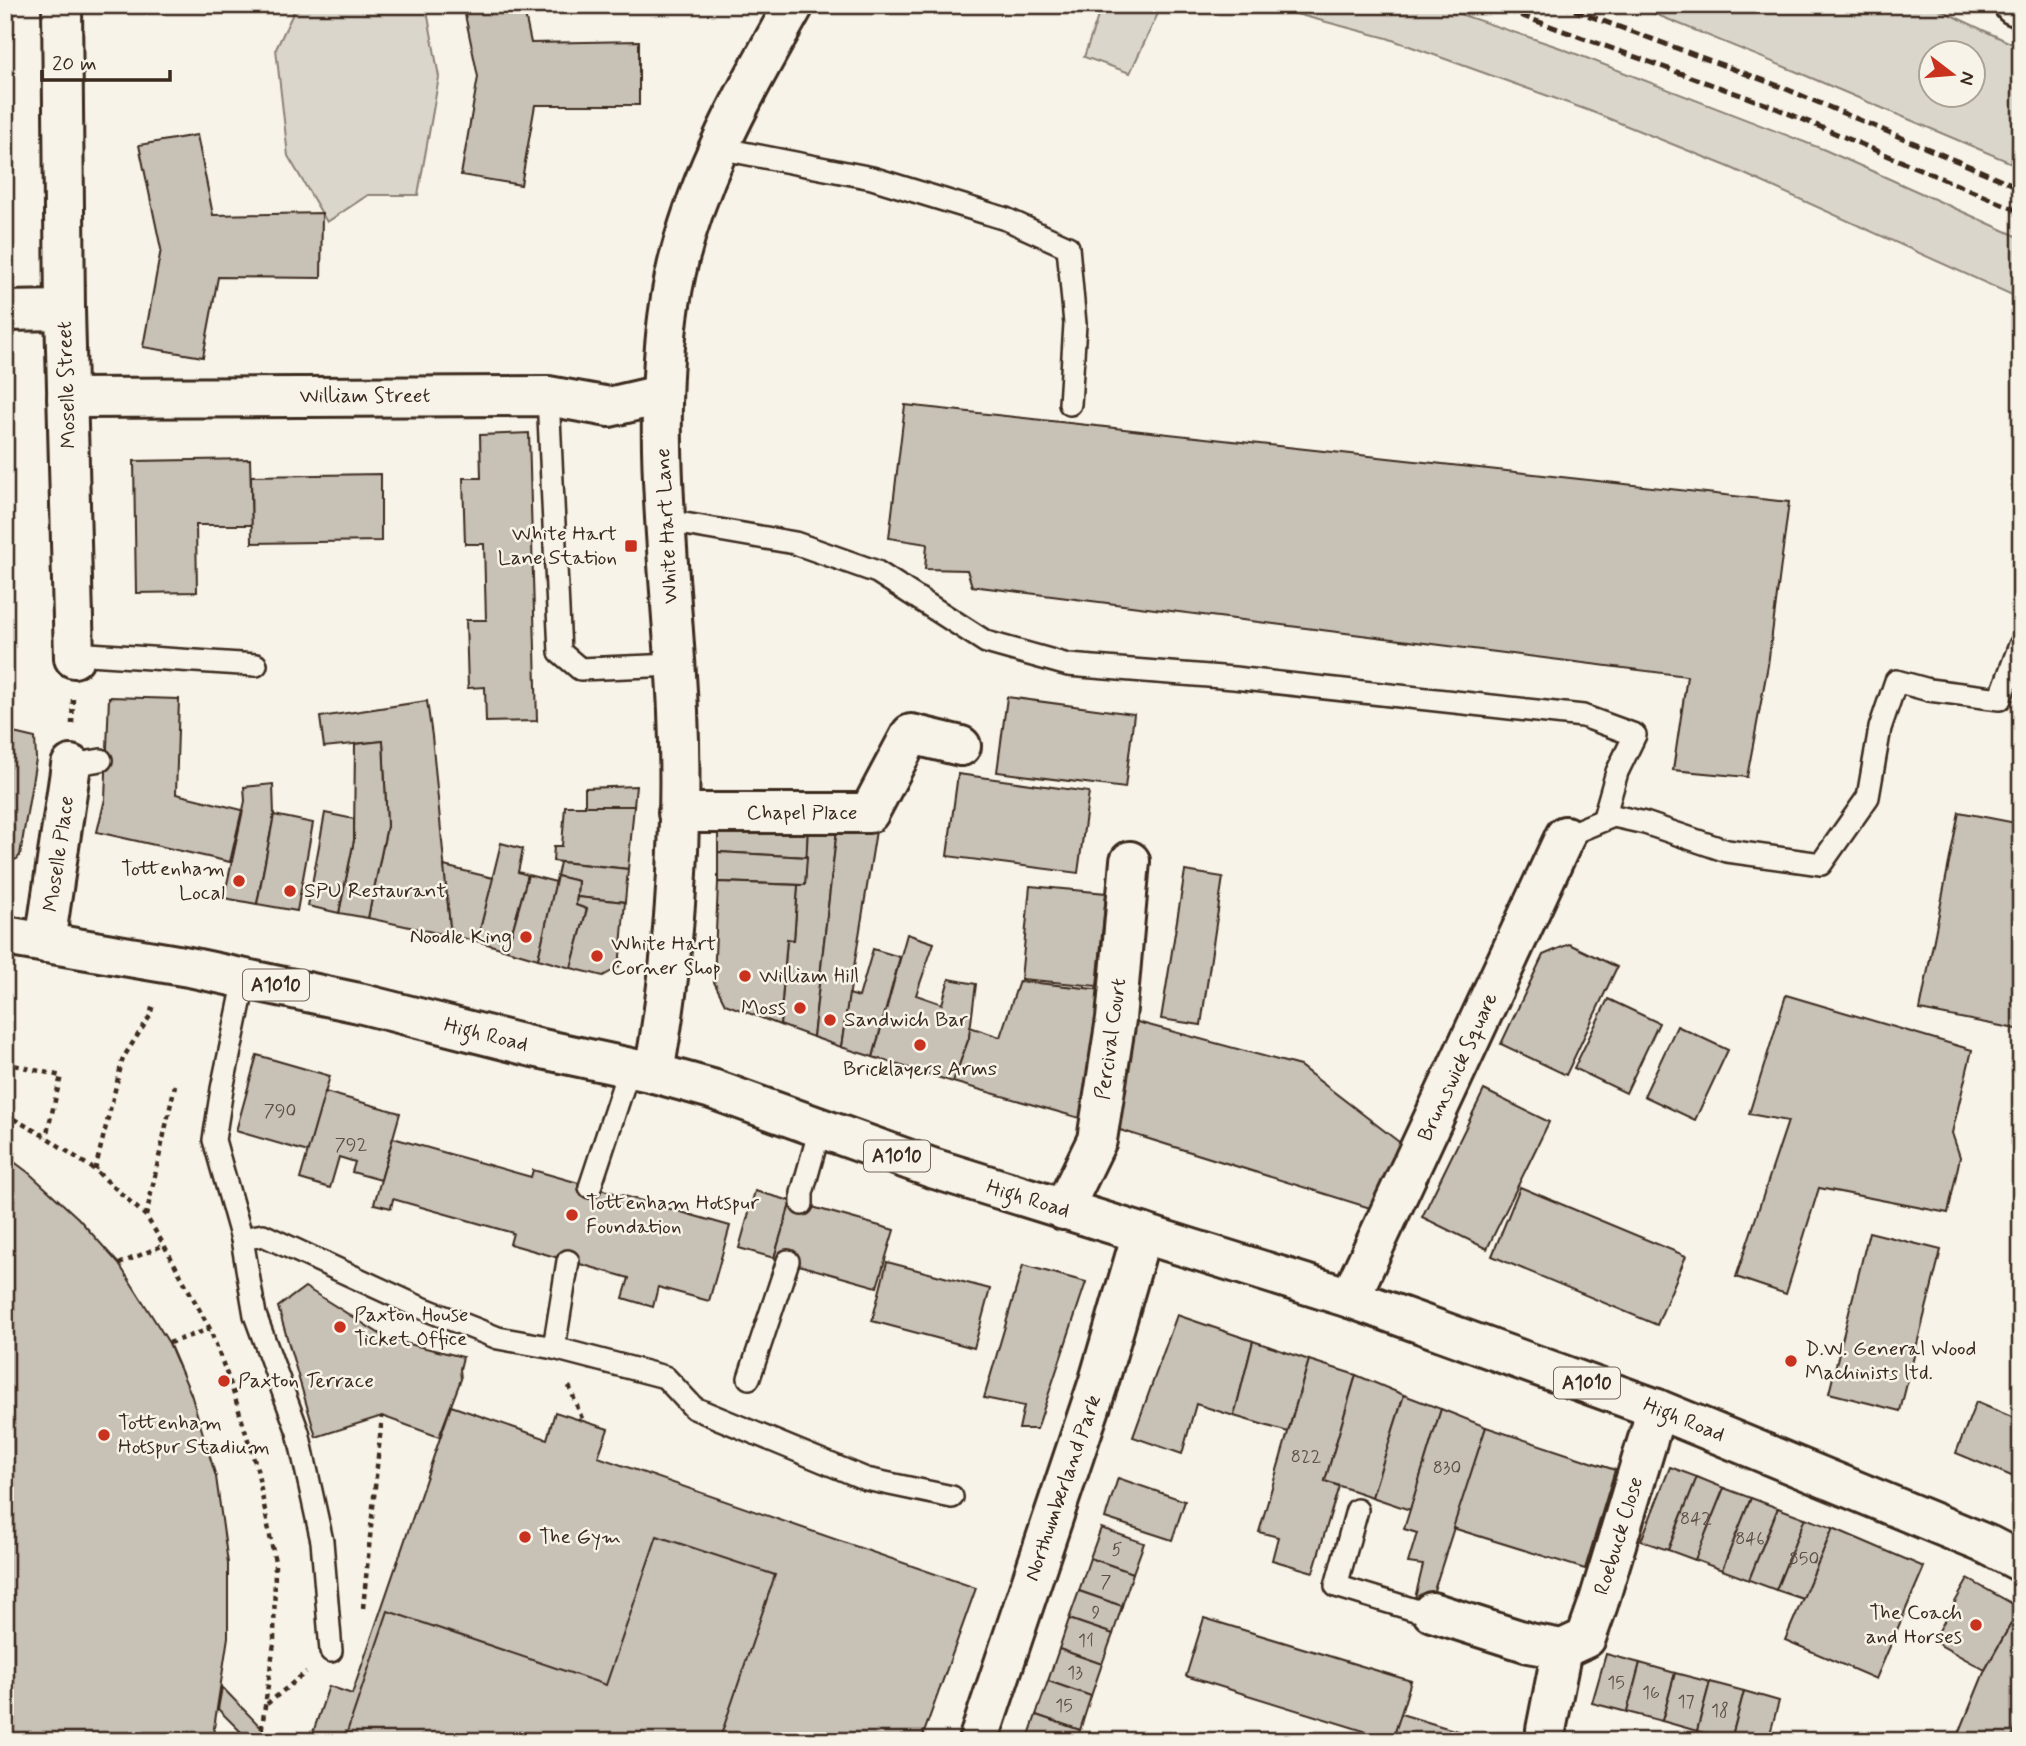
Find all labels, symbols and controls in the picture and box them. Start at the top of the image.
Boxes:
scale bar [42,38,170,82]
north arrow [1918,38,1988,108]
text: 20 m [52,50,97,78]
text: N [1953,69,1981,88]
street label: Moselle Street [51,321,83,449]
street label: William Street [300,382,431,410]
street label: White Hart Lane [649,447,685,605]
place label: White Hart Lane Station [498,520,617,572]
marker: White Hart Lane Station [623,538,639,554]
street label: Moselle Place [37,794,81,914]
street label: Chapel Place [746,799,858,827]
place label: Tottenham Local [121,855,225,907]
marker: Tottenham Local [231,873,247,889]
place label: SPU Restaurant [304,877,446,905]
marker: SPU Restaurant [282,883,298,899]
place label: Noodle King [410,923,512,952]
marker: Noodle King [518,929,534,945]
place label: White Hart Corner Shop [611,930,721,982]
marker: White Hart Corner Shop [589,948,605,964]
place label: William Hill [759,962,859,990]
marker: William Hill [737,968,753,984]
road number: A1010 [243,970,309,1001]
street label: Percival Court [1089,976,1133,1102]
street label: Brunswick Square [1411,988,1505,1146]
place label: Moss [741,994,786,1022]
marker: Moss [792,1000,808,1016]
place label: Sandwich Bar [844,1006,968,1034]
street label: High Road [441,1011,531,1061]
marker: Sandwich Bar [822,1012,838,1028]
marker: Bricklayers Arms [912,1037,928,1053]
place label: Bricklayers Arms [843,1055,997,1083]
house number: 790 [264,1099,296,1123]
house number: 792 [335,1133,367,1157]
road number: A1010 [864,1140,930,1172]
street label: High Road [982,1173,1073,1227]
place label: Tottenham Hotspur Foundation [586,1189,759,1241]
marker: Tottenham Hotspur Foundation [564,1207,580,1223]
place label: Paxton House Ticket Office [354,1301,469,1353]
marker: Paxton House Ticket Office [332,1319,348,1335]
place label: D.W. General Wood Machinists ltd. [1805,1335,1976,1387]
marker: D.W. General Wood Machinists ltd. [1783,1353,1799,1369]
place label: Paxton Terrace [238,1367,374,1395]
road number: A1010 [1554,1368,1620,1399]
marker: Paxton Terrace [216,1373,232,1389]
street label: Northumberland Park [1018,1391,1108,1585]
street label: High Road [1638,1391,1729,1451]
place label: Tottenham Hotspur Stadium [118,1409,270,1461]
marker: Tottenham Hotspur Stadium [96,1427,112,1443]
house number: 822 [1291,1445,1321,1469]
house number: 830 [1433,1456,1461,1480]
street label: Roebuck Close [1588,1473,1650,1599]
house number: 842 [1680,1507,1712,1531]
place label: The Gym [539,1523,621,1551]
house number: 846 [1735,1527,1765,1551]
marker: The Gym [517,1529,533,1545]
house number: 5 [1112,1538,1123,1562]
house number: 850 [1789,1547,1819,1571]
house number: 7 [1101,1570,1112,1594]
place label: The Coach and Horses [1866,1599,1962,1651]
house number: 9 [1092,1601,1101,1625]
marker: The Coach and Horses [1968,1617,1984,1633]
house number: 11 [1078,1629,1094,1653]
house number: 13 [1067,1661,1083,1685]
house number: 15 [1607,1671,1625,1695]
house number: 16 [1642,1681,1660,1705]
house number: 17 [1677,1690,1695,1714]
house number: 15 [1055,1694,1073,1718]
house number: 18 [1711,1699,1729,1723]

